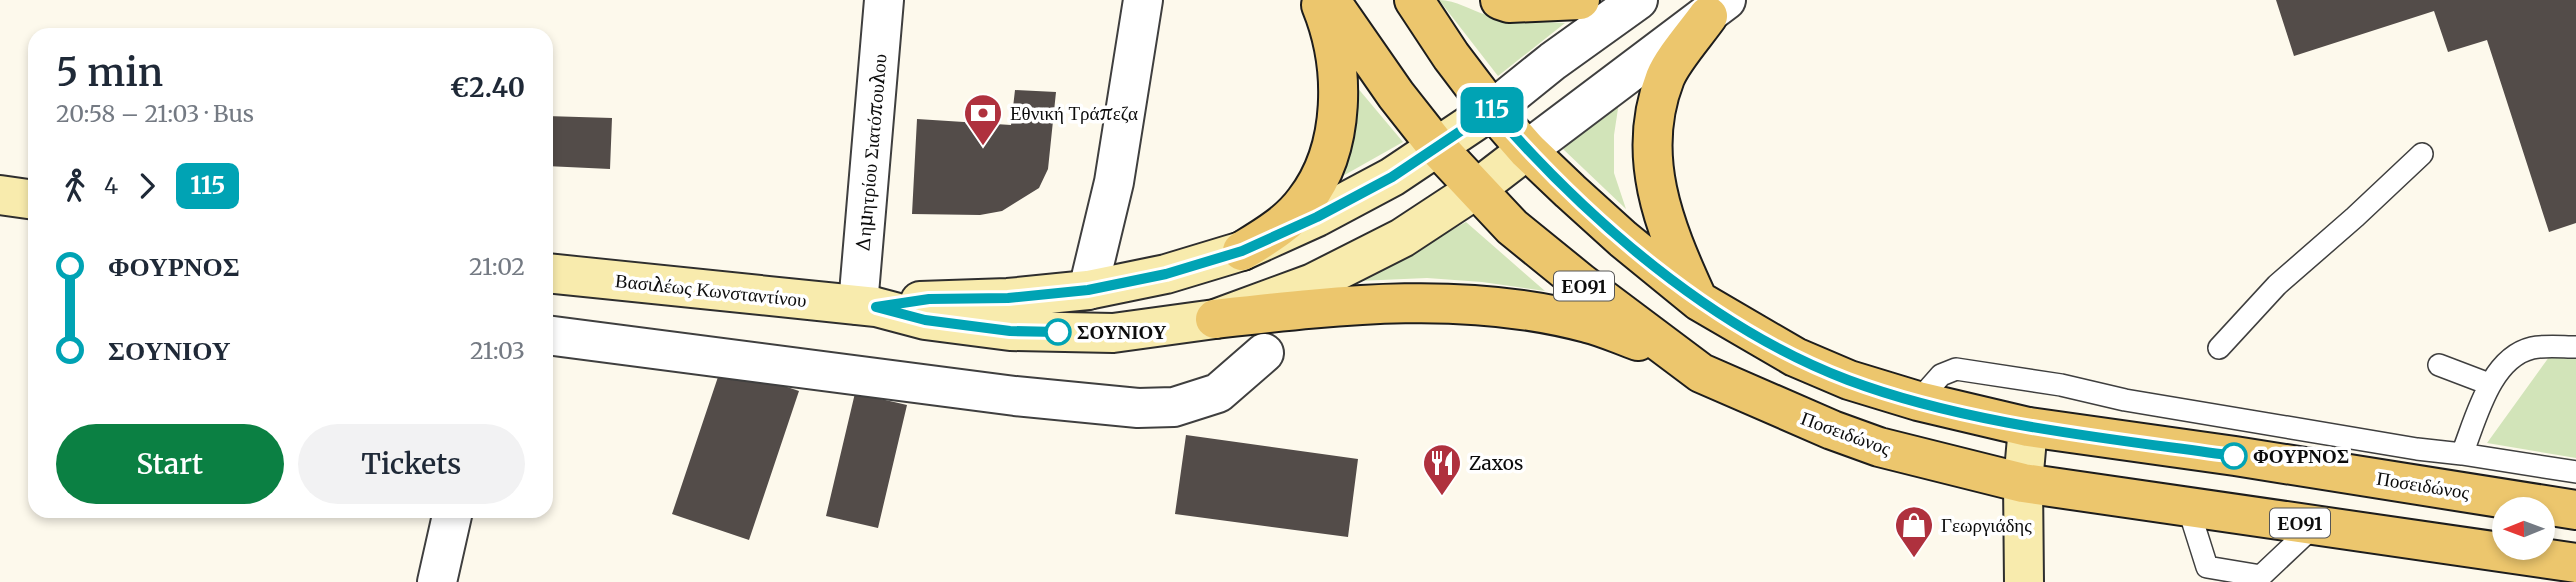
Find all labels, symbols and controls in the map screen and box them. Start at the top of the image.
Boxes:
text: 5 min [56,49,163,96]
street label: Δημητρίου Σιατόπουλου [850,53,892,253]
text: €2.40 [450,71,525,104]
line badge: 115 [1452,87,1532,133]
bank icon: Εθνική Τράπεζα [962,92,1004,147]
text: 115 [1474,94,1510,125]
text: 20:58 – 21:03 · Bus [56,99,254,128]
place label: Εθνική Τράπεζα [1010,101,1138,125]
icon: walk [56,167,94,205]
icon: forward [128,167,166,205]
text: 115 [190,170,225,201]
text: 4 [104,171,118,200]
text: ΦΟΥΡΝΟΣ [108,250,240,283]
text: 21:02 [469,252,525,281]
street label: Βασιλέως Κωνσταντίνου [614,268,808,312]
road number: ΕΟ91 [1554,272,1614,300]
marker: ΣΟΥΝΙΟΥ [1045,319,1071,345]
place label: ΣΟΥΝΙΟΥ [1077,320,1167,344]
text: ΣΟΥΝΙΟΥ [108,334,231,367]
text: 21:03 [470,336,525,365]
street label: Ποσειδώνος [1798,406,1895,460]
button: Start [56,424,284,504]
button: Tickets [298,424,525,504]
restaurant icon: Zaxos [1421,442,1463,497]
marker: ΦΟΥΡΝΟΣ [2221,443,2247,469]
place label: ΦΟΥΡΝΟΣ [2253,444,2349,468]
place label: Zaxos [1469,451,1523,475]
street label: Ποσειδώνος [2375,466,2472,504]
north arrow [2492,497,2555,560]
map controls [2492,497,2555,560]
shop icon: Γεωργιάδης [1893,504,1935,559]
road number: ΕΟ91 [2270,508,2330,538]
place label: Γεωργιάδης [1941,513,2032,537]

